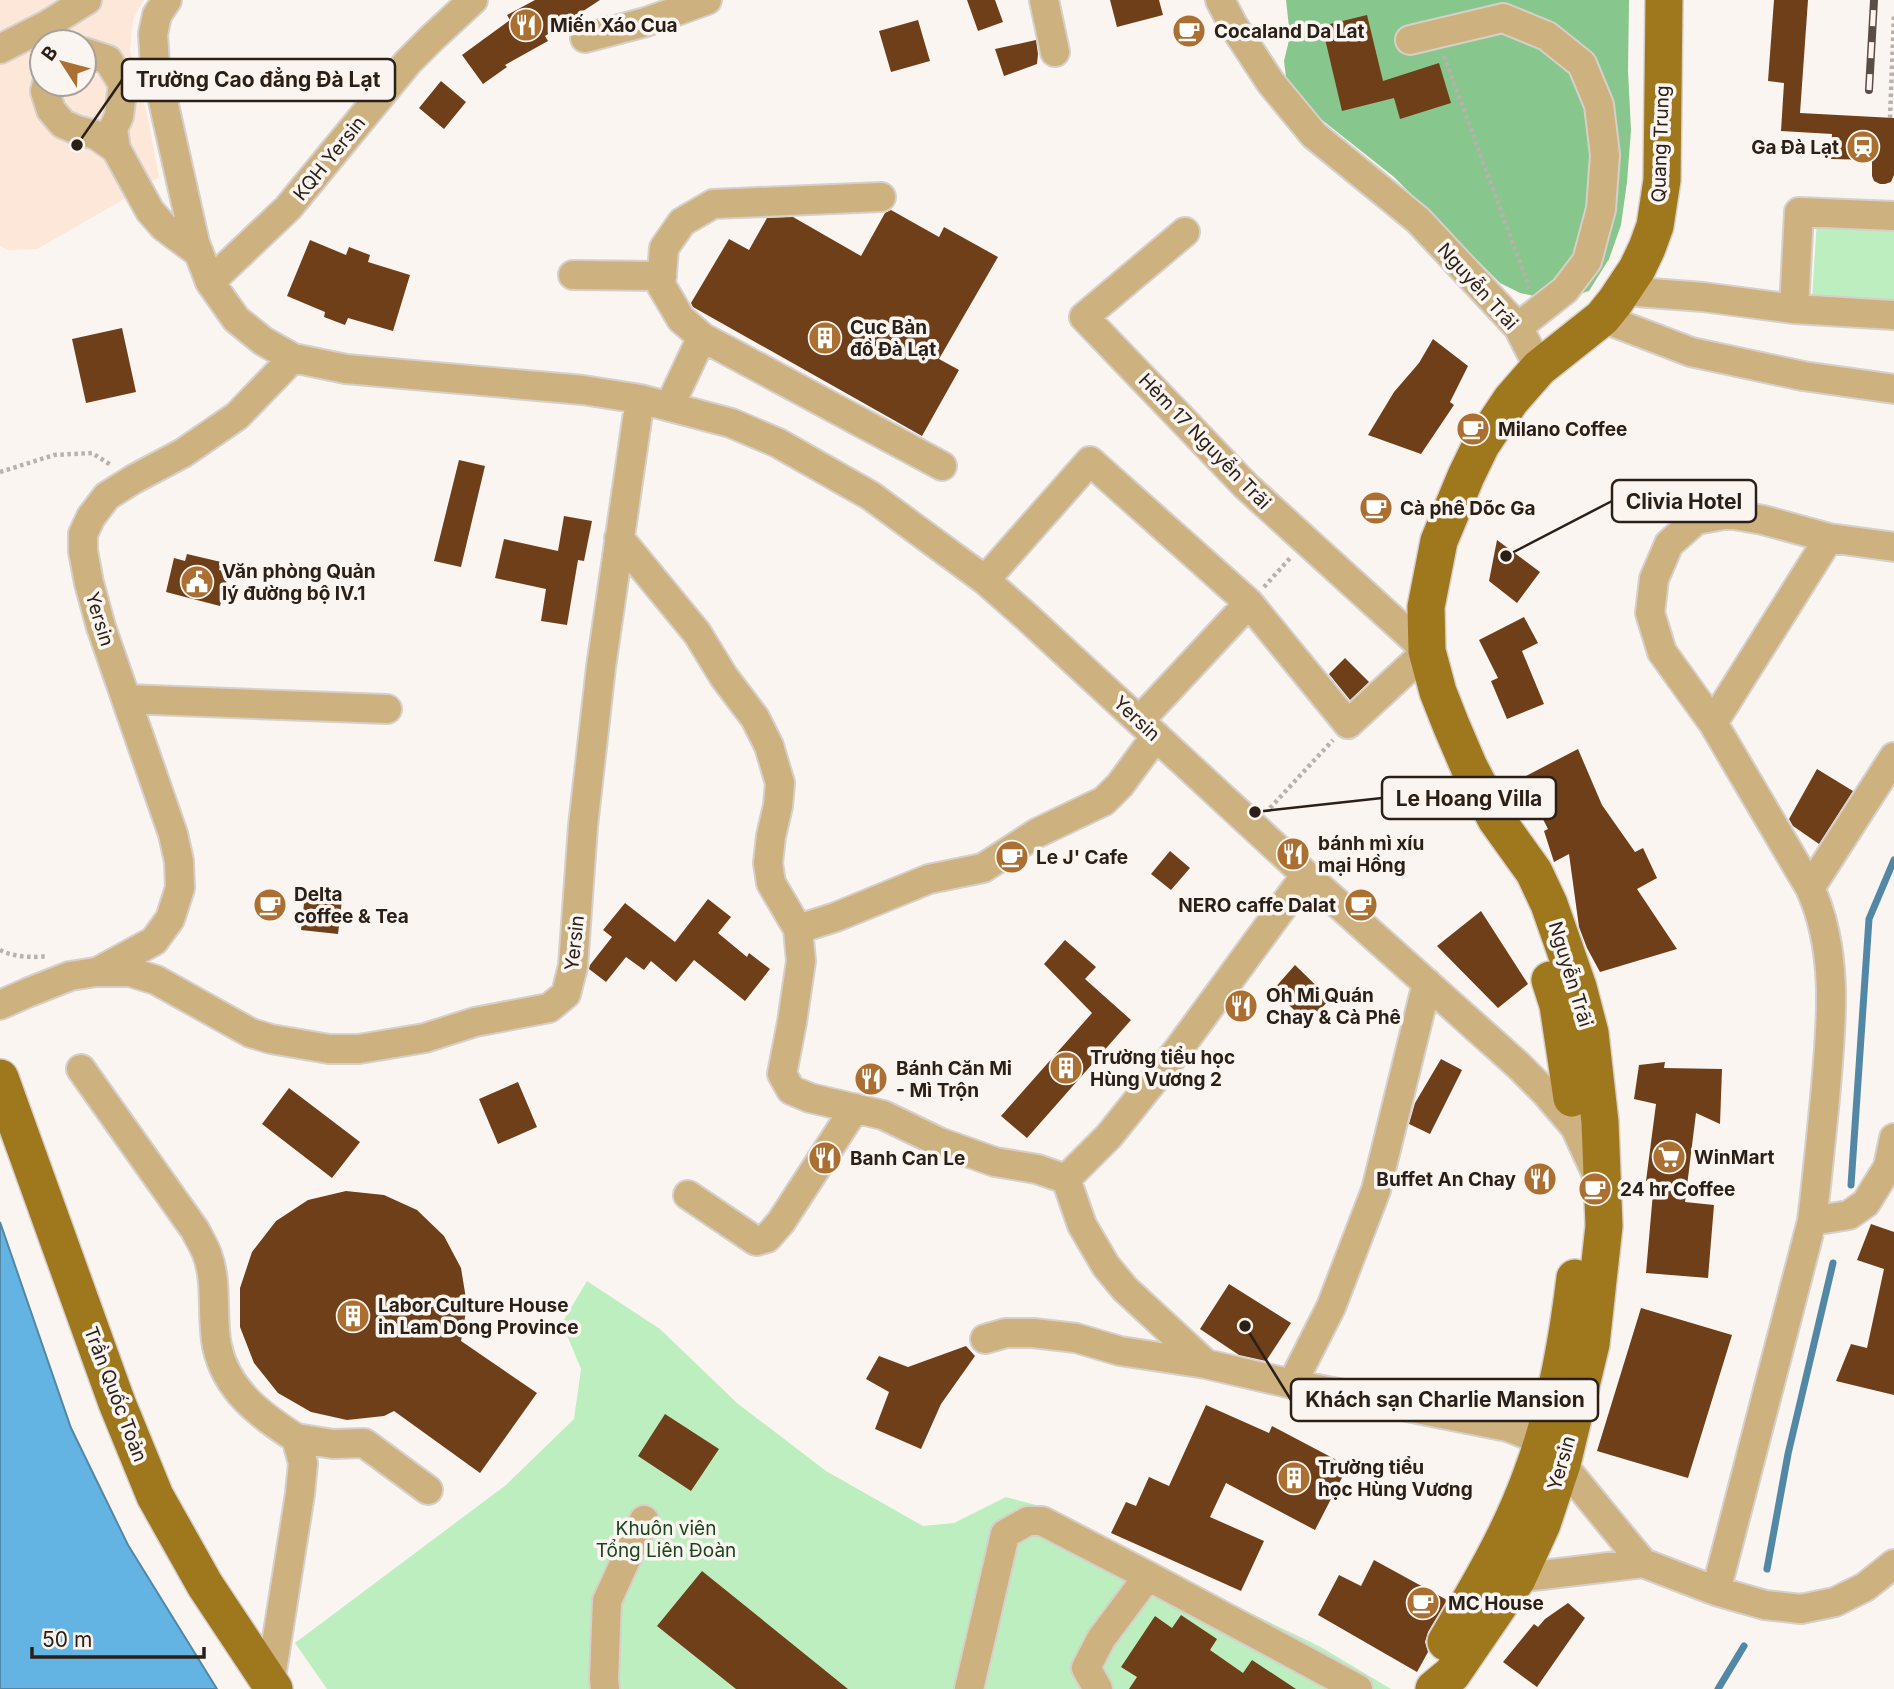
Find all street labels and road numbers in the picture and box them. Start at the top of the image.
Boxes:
street label: Quang Trung [1647,85,1674,203]
street label: KQH Yersin [288,112,370,205]
street label: Nguyễn Trãi [1433,238,1523,334]
street label: Hẻm 17 Nguyễn Trãi [1134,369,1275,514]
street label: Yersin [80,589,119,649]
street label: Yersin [1109,691,1165,746]
street label: Yersin [560,914,589,972]
street label: Nguyễn Trãi [1544,919,1597,1030]
street label: Trần Quốc Toản [79,1323,152,1465]
street label: Yersin [1543,1433,1580,1493]

